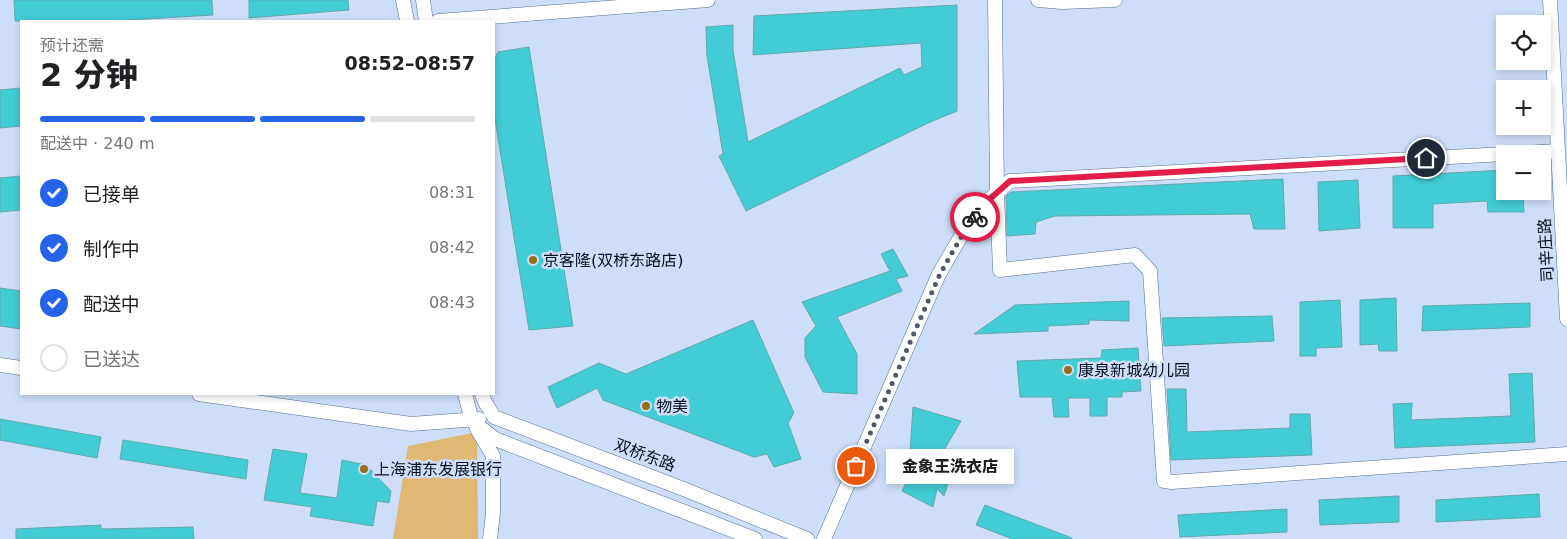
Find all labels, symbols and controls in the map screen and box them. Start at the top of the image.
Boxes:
map controls [1496,15,1551,200]
button: locate [1496,15,1551,70]
text: 预计还需 [40,36,104,55]
text: 08:52–08:57 [345,52,475,74]
text: 2 分钟 [40,56,137,94]
button: + [1496,80,1551,135]
text: 配送中 · 240 m [40,134,154,153]
pin [1405,137,1447,179]
icon: home [1412,144,1440,172]
button: − [1496,145,1551,200]
icon: check [40,179,68,207]
text: 已接单 [83,183,140,205]
text: 08:31 [429,183,475,202]
courier [950,192,1000,242]
icon: bike [961,203,989,231]
street label: 司辛庄路 [1535,218,1557,282]
icon: check [40,234,68,262]
text: 制作中 [83,238,140,260]
text: 08:42 [429,238,475,257]
place label: 京客隆(双桥东路店) [543,251,684,270]
marker: 京客隆(双桥东路店) [527,254,539,266]
icon: check [40,289,68,317]
text: 配送中 [83,293,140,315]
text: 08:43 [429,293,475,312]
text: 已送达 [83,348,140,370]
place label: 康泉新城幼儿园 [1078,361,1190,380]
marker: 康泉新城幼儿园 [1062,364,1074,376]
place label: 物美 [656,397,688,416]
marker: 物美 [640,400,652,412]
street label: 双桥东路 [612,435,678,475]
pin [835,445,877,487]
callout: 金象王洗衣店 [886,448,1014,484]
icon: bag [842,452,870,480]
text: 金象王洗衣店 [902,457,998,476]
place label: 上海浦东发展银行 [374,460,502,479]
marker: 上海浦东发展银行 [358,463,370,475]

